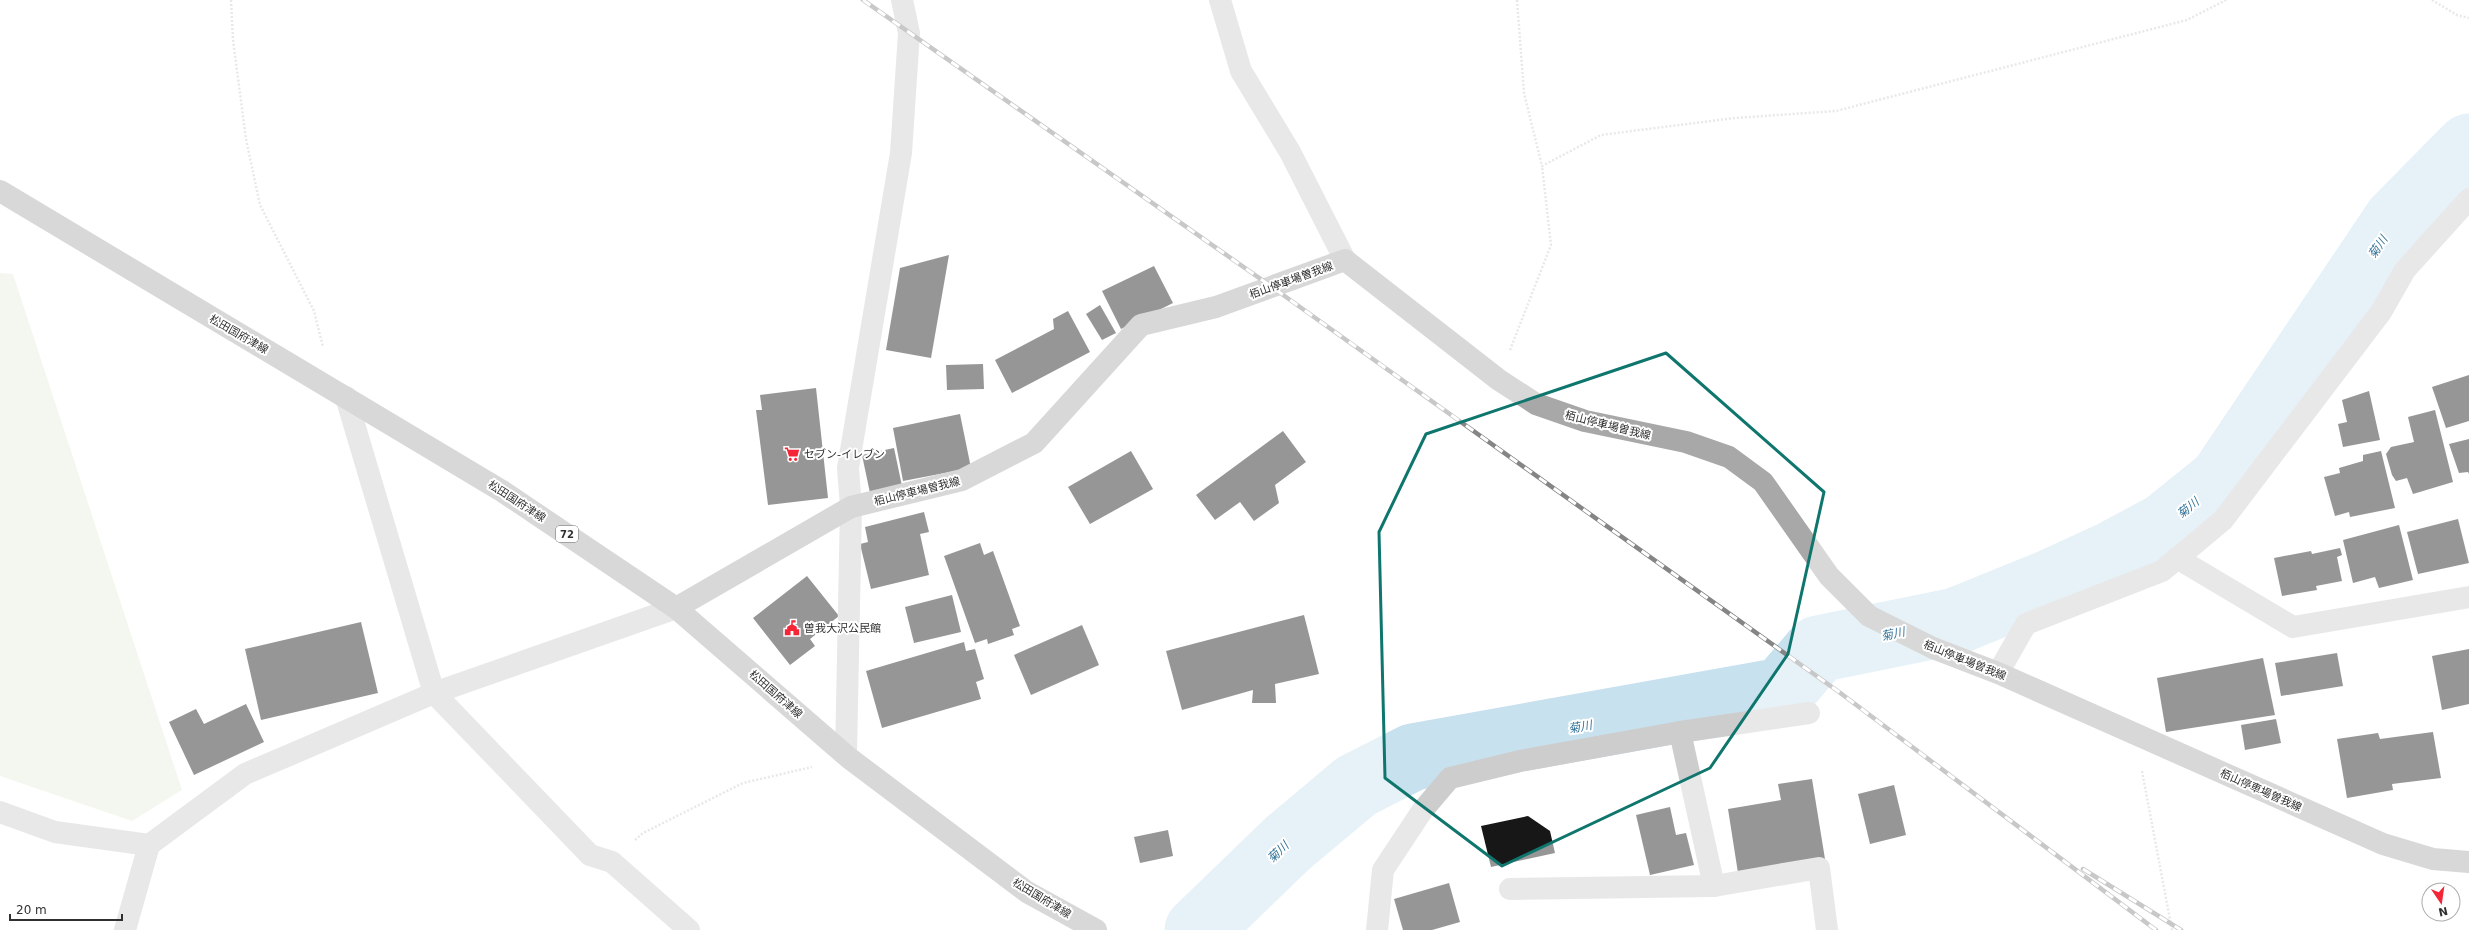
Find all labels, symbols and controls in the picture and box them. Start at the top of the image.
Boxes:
water label: 菊川 [2365,231,2392,261]
street label: 栢山停車場曽我線 [1248,259,1335,302]
street label: 松田国府津線 [207,312,271,357]
street label: 栢山停車場曽我線 [1564,409,1652,442]
supermarket icon: セブン-イレブン [783,445,801,463]
place label: セブン-イレブン [804,448,885,461]
street label: 栢山停車場曽我線 [873,475,961,508]
street label: 松田国府津線 [486,478,548,525]
water label: 菊川 [2174,494,2203,521]
road number: 72 [556,526,578,542]
public building icon: 曽我大沢公民館 [783,619,801,637]
place label: 曽我大沢公民館 [804,622,881,635]
water label: 菊川 [1880,624,1908,643]
street label: 栢山停車場曽我線 [1922,638,2008,683]
street label: 松田国府津線 [747,668,805,721]
water label: 菊川 [1567,718,1595,736]
street label: 栢山停車場曽我線 [2218,767,2304,814]
water label: 菊川 [1264,837,1293,865]
street label: 松田国府津線 [1010,876,1073,921]
north arrow [2421,882,2461,922]
scale bar [10,896,122,922]
text: 20 m [16,903,47,917]
text: N [2437,904,2449,919]

